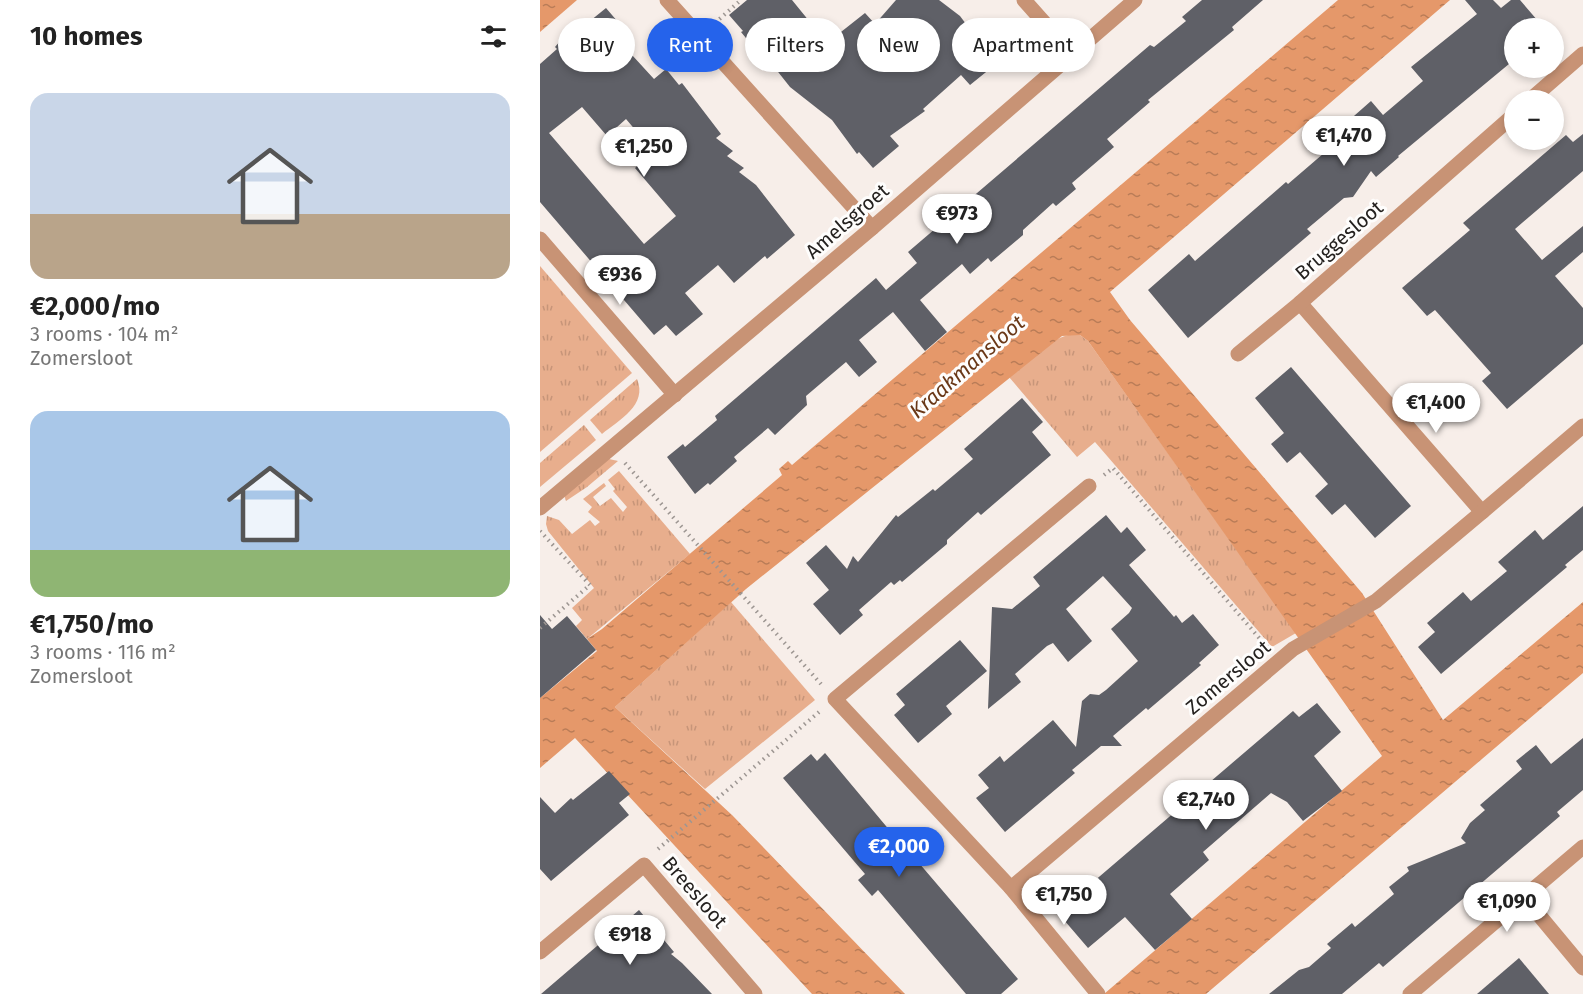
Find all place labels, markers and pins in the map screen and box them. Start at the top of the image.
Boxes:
pin: €1,470 [1295,116,1393,167]
pin: €1,250 [595,127,693,178]
pin: €973 [921,194,993,245]
pin: €936 [584,255,656,306]
pin: €1,400 [1387,383,1485,434]
pin: €2,740 [1157,780,1255,831]
pin: €2,000 [850,827,948,878]
pin: €1,750 [1015,875,1113,926]
pin: €1,090 [1458,882,1556,933]
pin: €918 [594,915,666,966]

